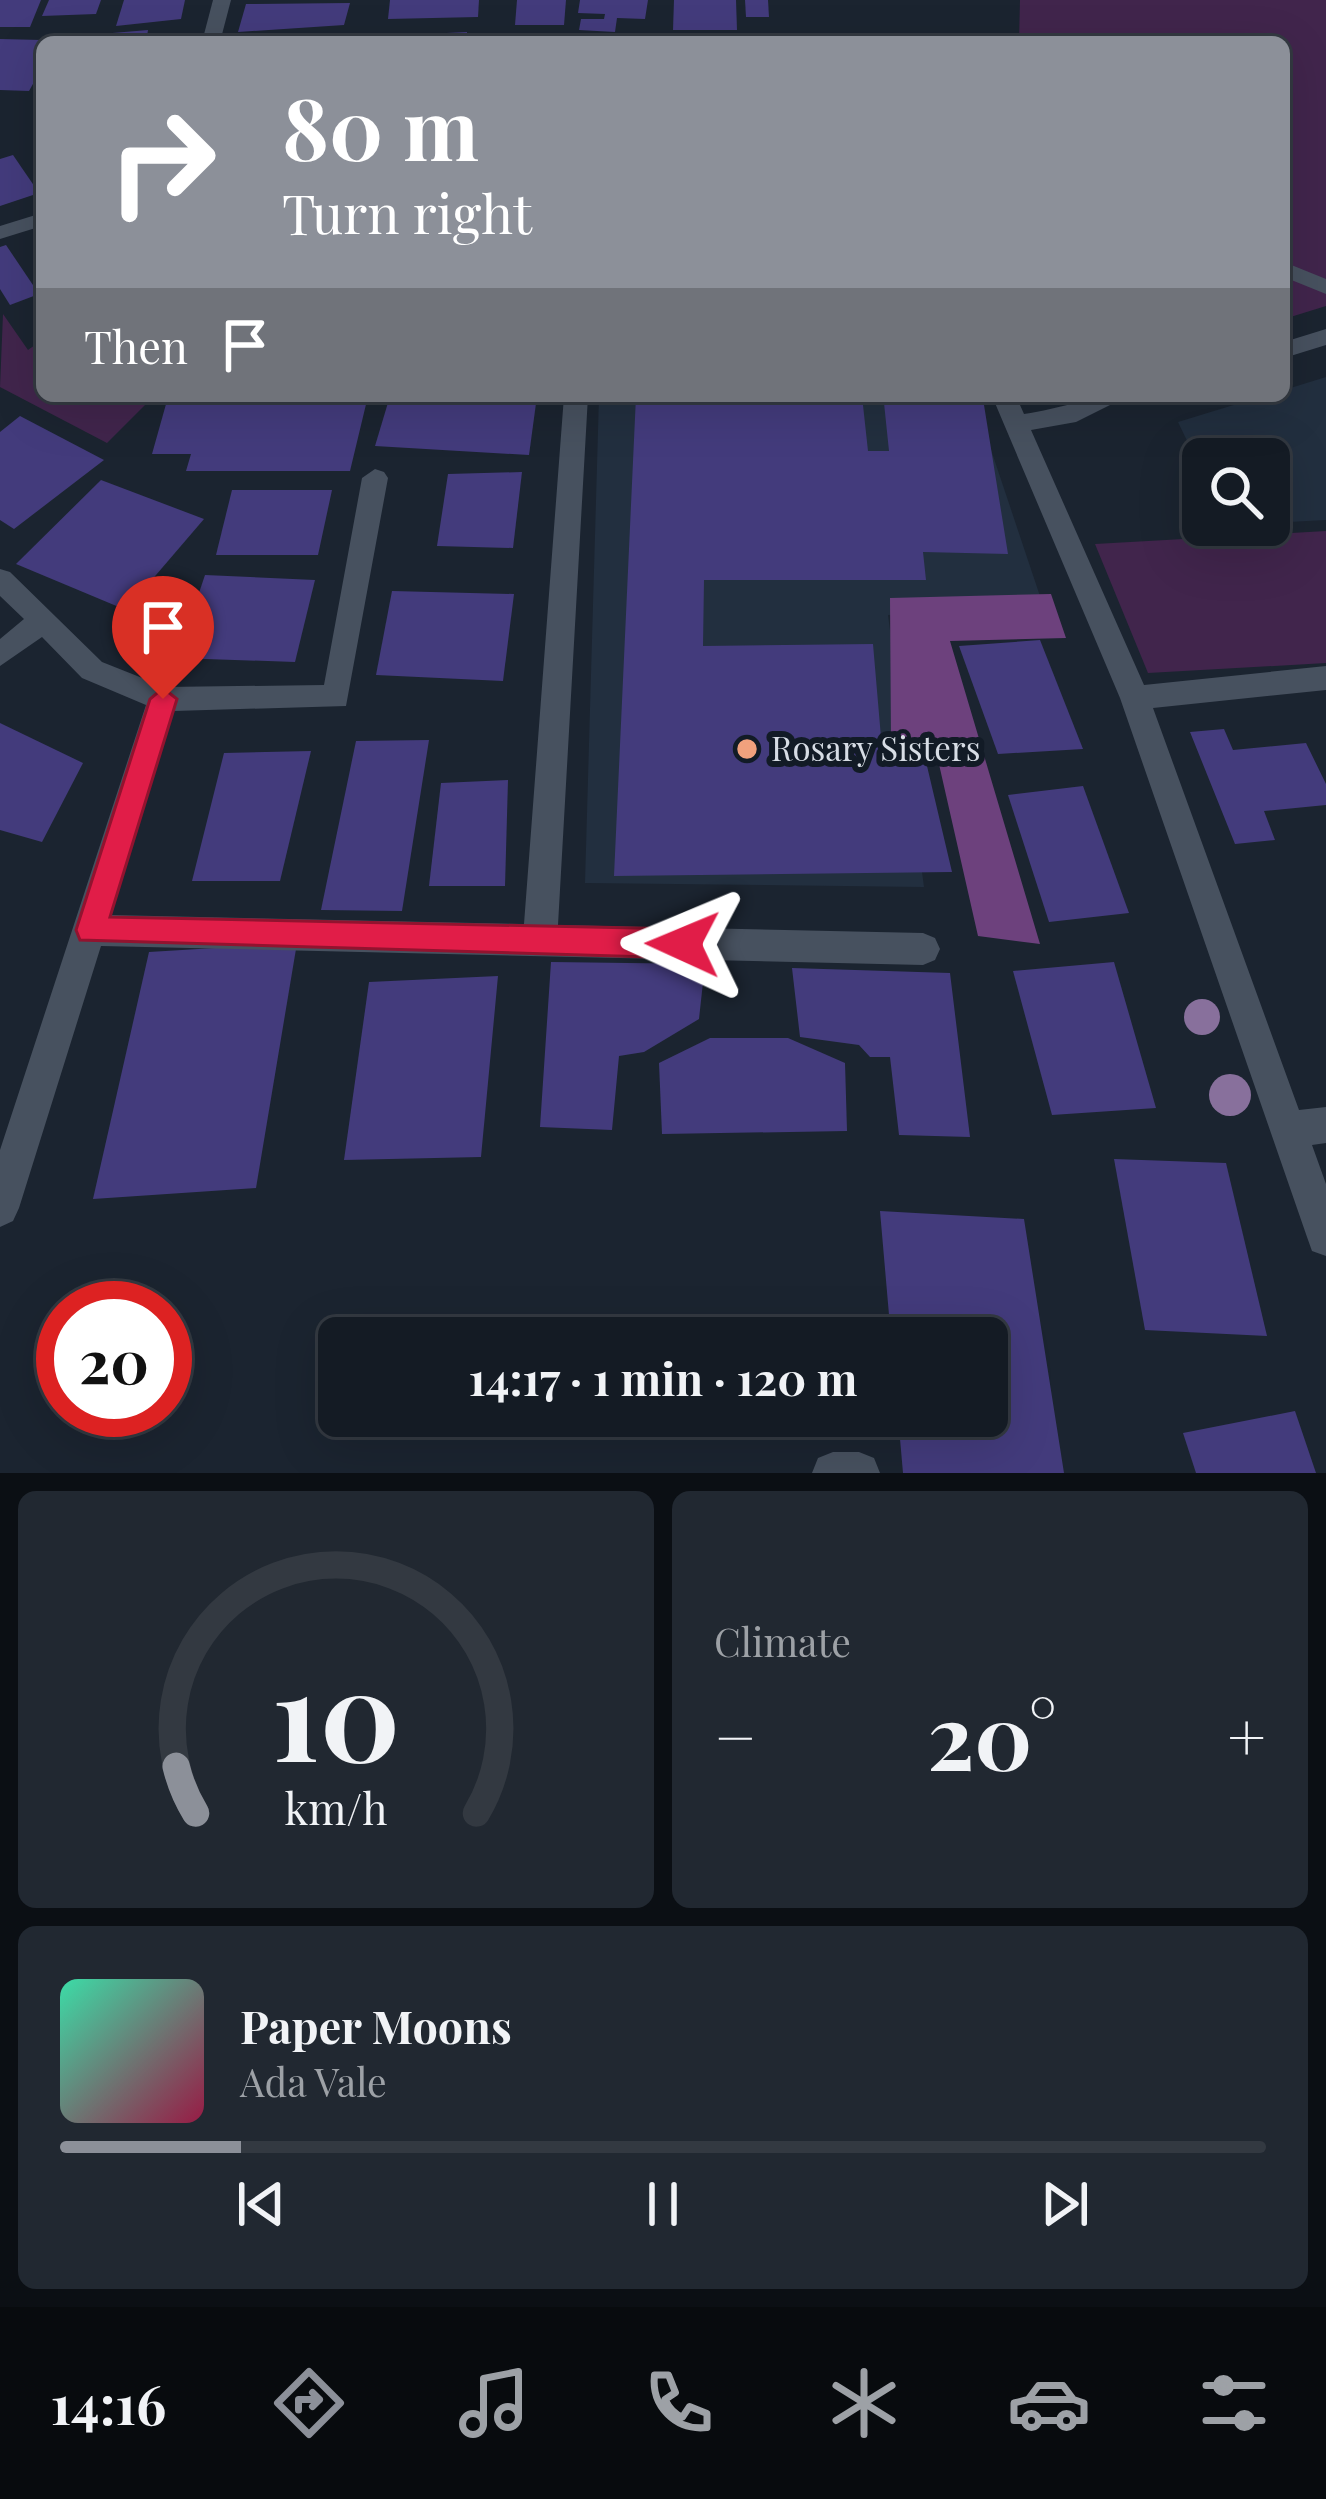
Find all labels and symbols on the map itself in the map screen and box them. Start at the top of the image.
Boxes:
pin [112,576,214,699]
place label: Rosary Sisters [771,725,980,769]
marker: Rosary Sisters [734,736,760,762]
position arrow [620,881,746,1007]
speed limit sign: 20 [36,1281,192,1437]

